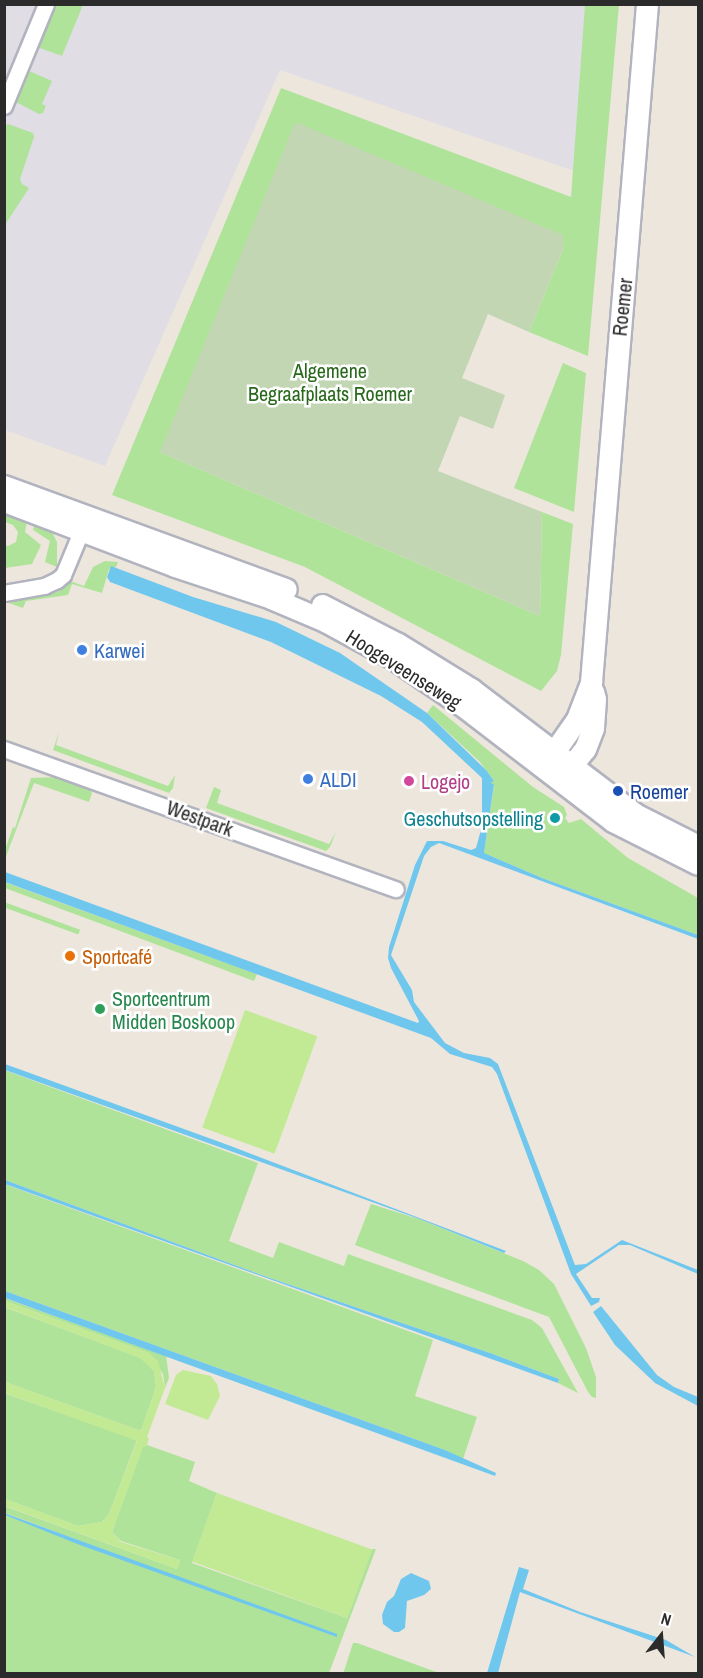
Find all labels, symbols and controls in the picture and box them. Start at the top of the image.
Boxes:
street label: Roemer [607,277,637,337]
park label: Algemene Begraafplaats Roemer [248,358,412,405]
street label: Hoogeveenseweg [342,624,466,714]
place label: Karwei [94,638,145,662]
marker: Karwei [75,643,89,657]
place label: ALDI [320,767,356,791]
place label: Logejo [421,769,470,793]
marker: ALDI [301,772,315,786]
marker: Logejo [402,774,416,788]
place label: Roemer [630,779,688,803]
marker: Roemer [611,784,625,798]
street label: Westpark [163,795,237,841]
place label: Geschutsopstelling [404,806,543,830]
marker: Geschutsopstelling [548,811,562,825]
place label: Sportcafé [82,944,152,968]
marker: Sportcafé [63,949,77,963]
place label: Sportcentrum Midden Boskoop [112,986,235,1033]
marker: Sportcentrum Midden Boskoop [93,1002,107,1016]
north arrow [631,1606,691,1666]
text: N [659,1607,674,1631]

